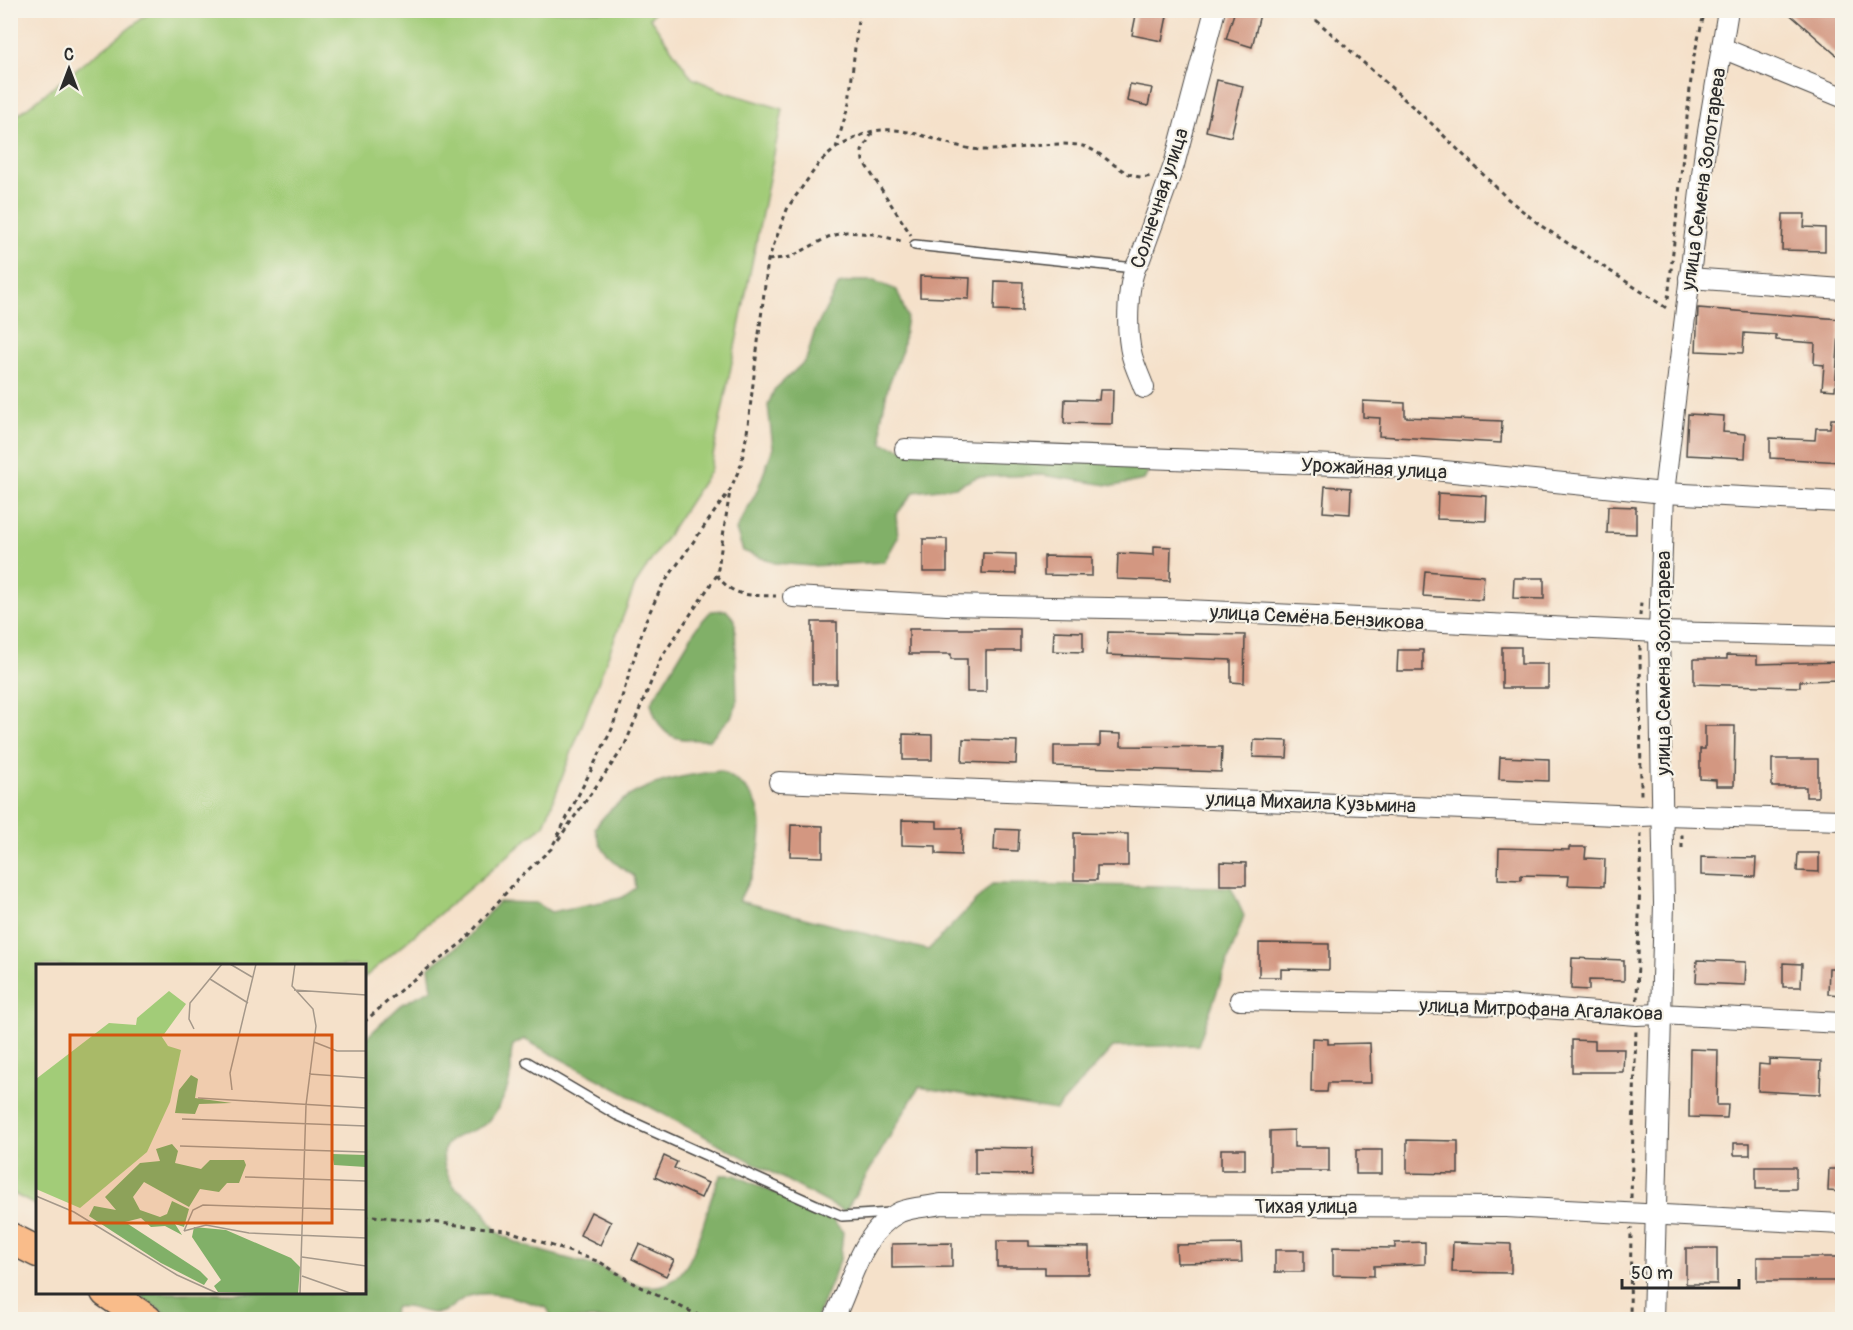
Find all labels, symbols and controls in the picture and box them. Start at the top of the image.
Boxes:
north arrow [39,39,99,99]
text: С [64,45,74,65]
street label: улица Семена Золотарева [1675,66,1732,293]
street label: Солнечная улица [1125,125,1194,272]
street label: Урожайная улица [1300,452,1448,485]
street label: улица Семена Золотарева [1651,551,1676,776]
street label: улица Семёна Бензикова [1208,599,1425,636]
street label: улица Михаила Кузьмина [1205,786,1416,819]
inset map [36,964,366,1294]
street label: улица Митрофана Агалакова [1418,993,1663,1026]
street label: Тихая улица [1255,1194,1357,1219]
scale bar [1622,1252,1739,1290]
text: 50 m [1631,1262,1673,1285]

